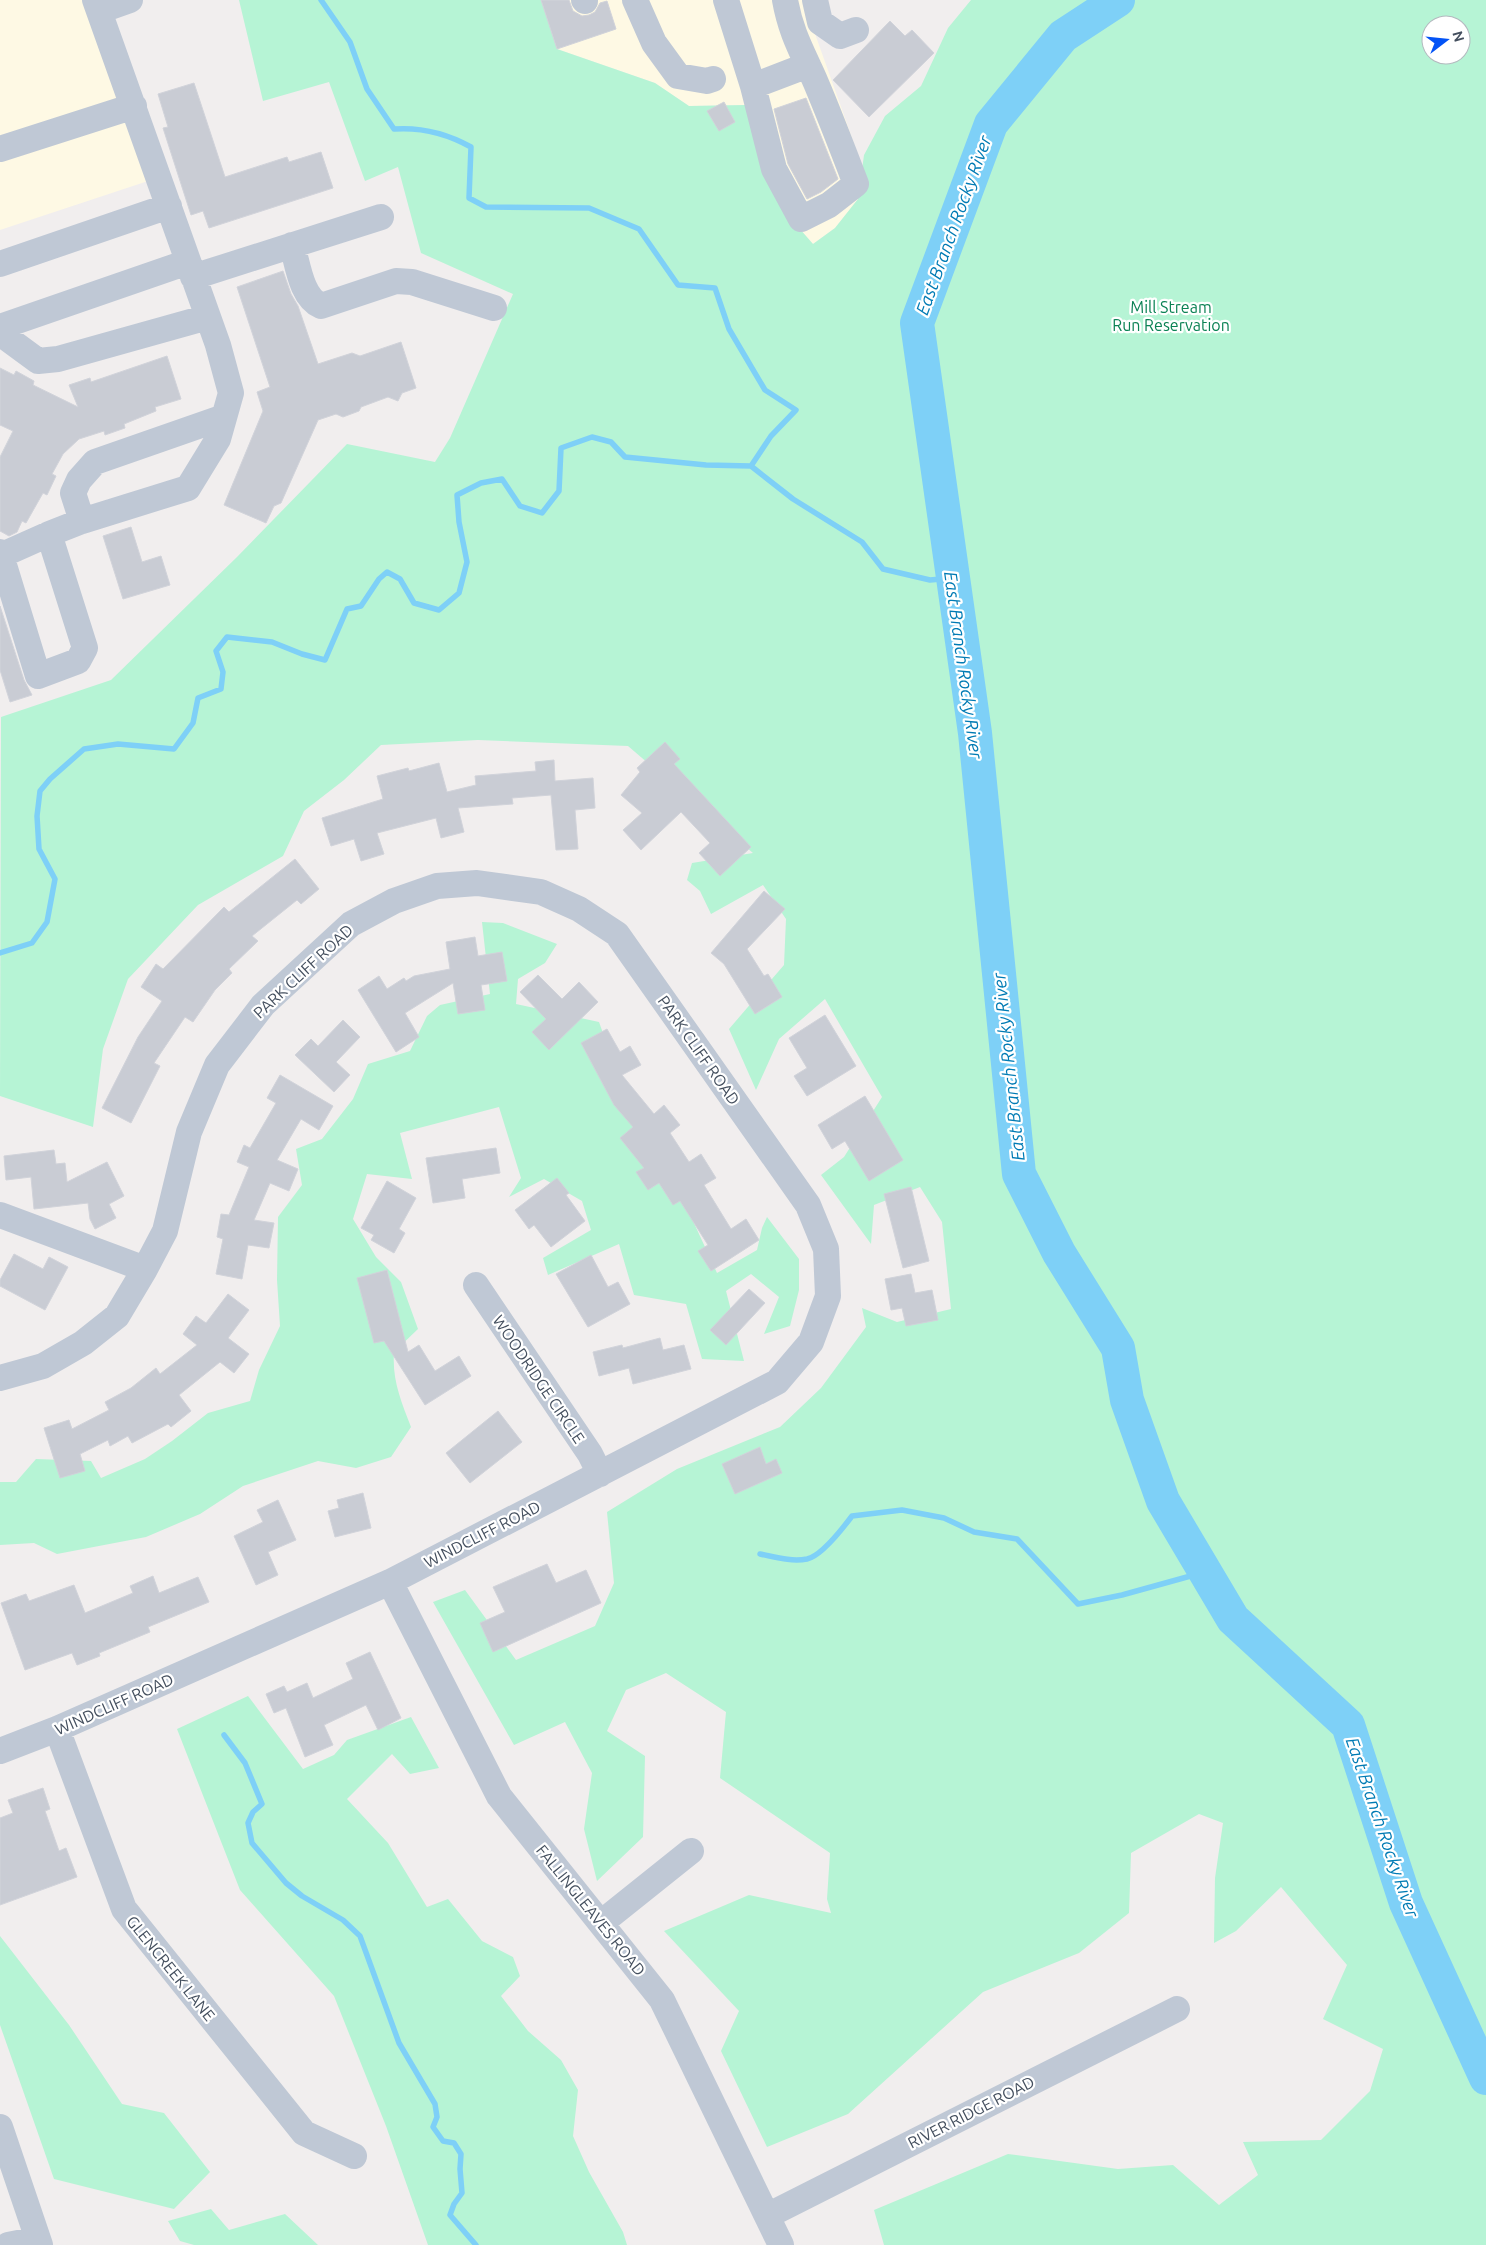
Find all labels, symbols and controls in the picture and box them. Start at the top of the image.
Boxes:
north arrow [1421,15,1471,65]
text: N [1449,29,1468,44]
water label: East Branch Rocky River [911,132,995,317]
park label: Mill Stream Run Reservation [1112,298,1230,334]
water label: East Branch Rocky River [941,570,987,761]
street label: PARK CLIFF ROAD [250,920,356,1022]
water label: East Branch Rocky River [988,971,1028,1162]
street label: PARK CLIFF ROAD [655,992,743,1108]
street label: WOODRIDGE CIRCLE [490,1312,588,1446]
street label: WINDCLIFF ROAD [421,1497,543,1571]
street label: WINDCLIFF ROAD [52,1670,176,1738]
water label: East Branch Rocky River [1343,1734,1424,1921]
street label: FALLINGLEAVES ROAD [533,1841,649,1979]
street label: GLENCREEK LANE [123,1912,219,2024]
street label: RIVER RIDGE ROAD [905,2072,1037,2152]

